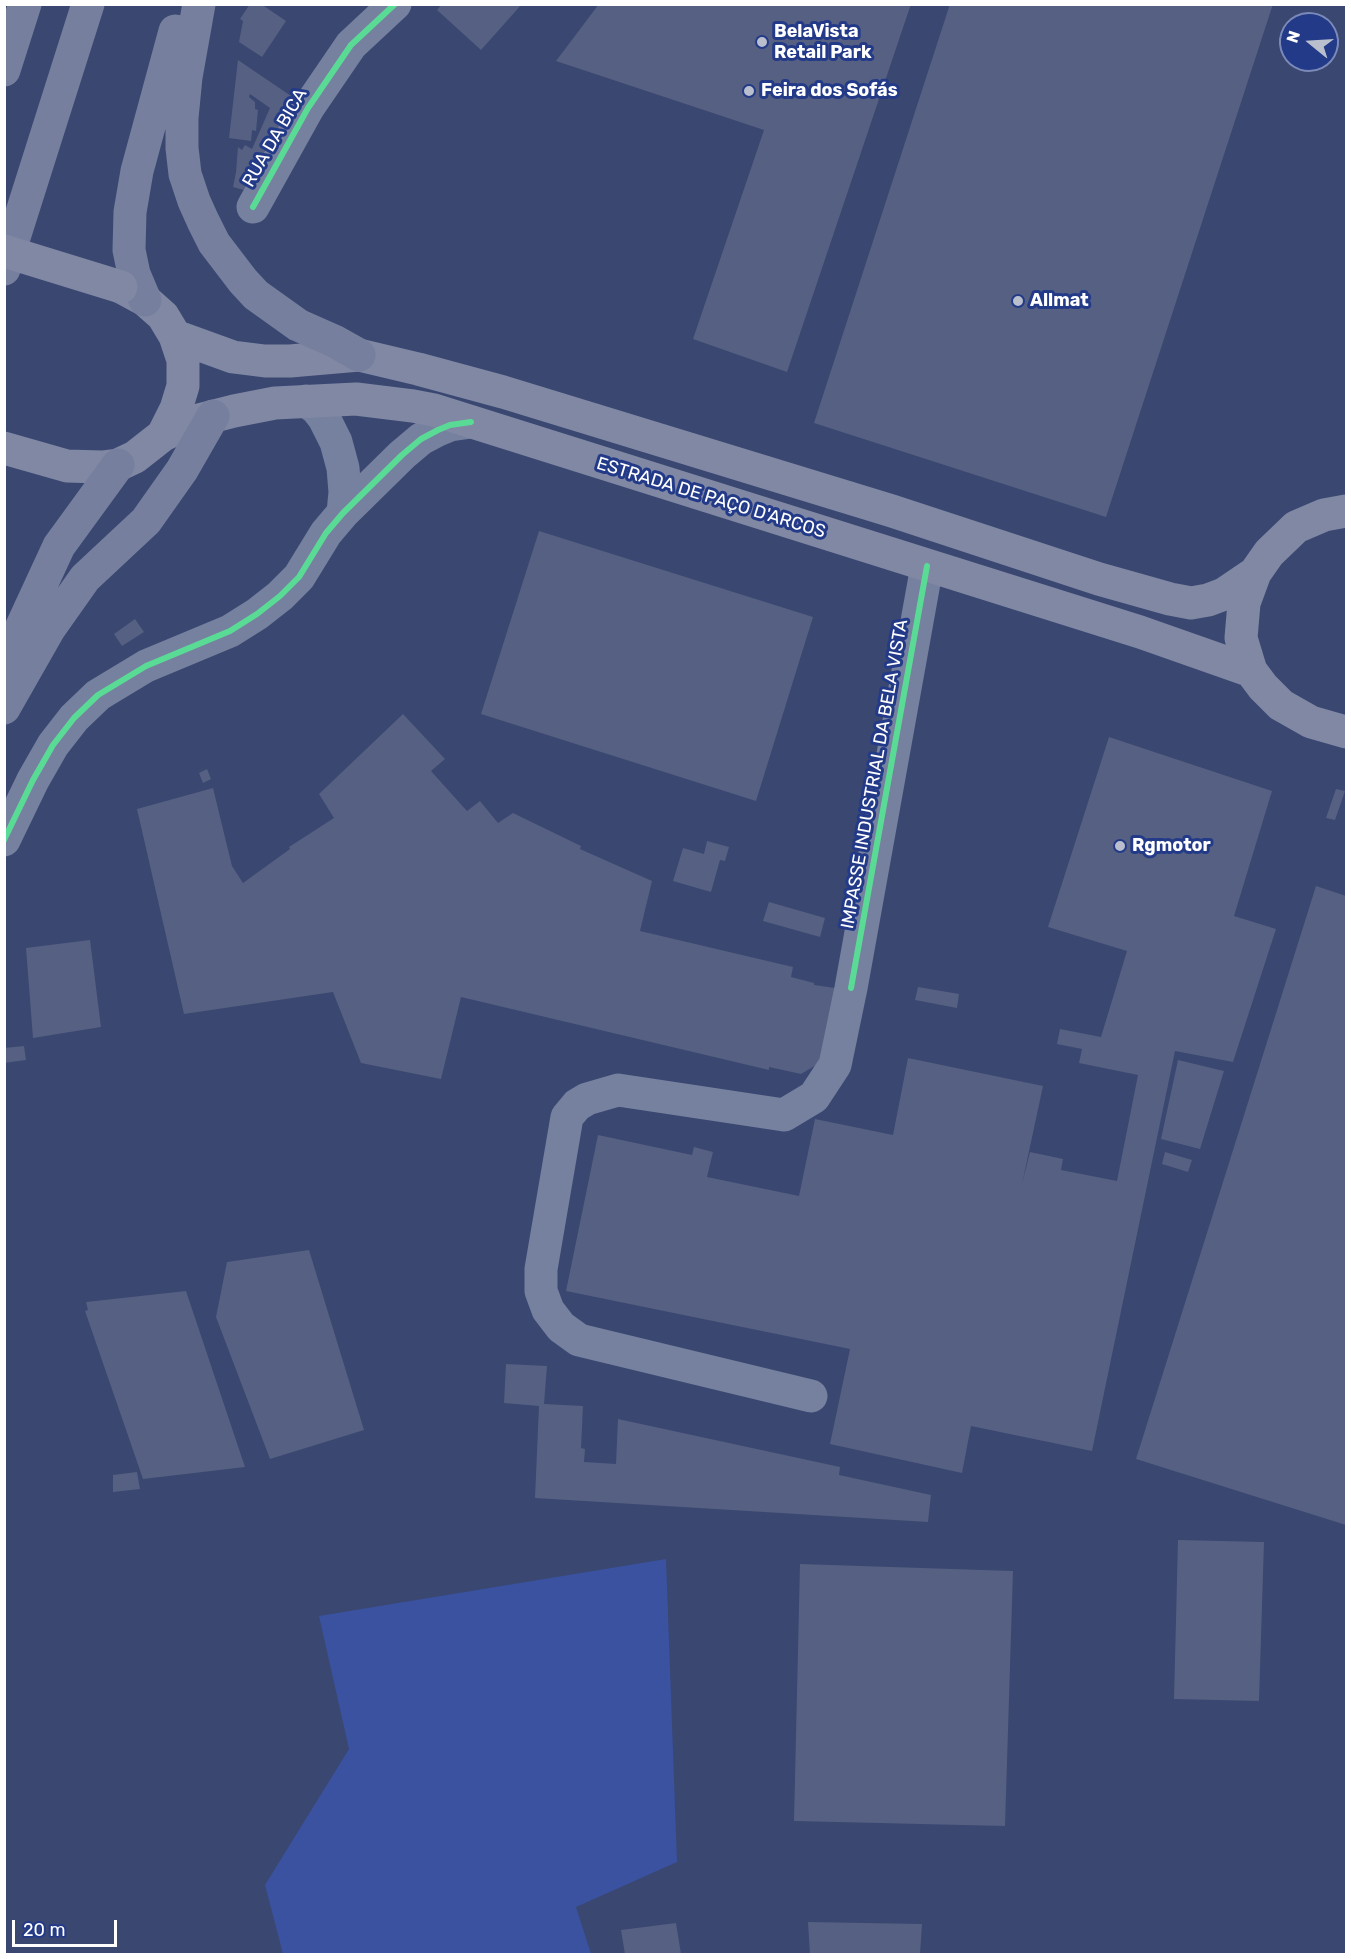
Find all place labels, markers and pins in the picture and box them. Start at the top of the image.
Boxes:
place label: BelaVista Retail Park [774,21,871,63]
marker: BelaVista Retail Park [755,35,769,49]
place label: Feira dos Sofás [761,80,898,102]
marker: Feira dos Sofás [742,84,756,98]
place label: Allmat [1030,290,1089,312]
marker: Allmat [1011,294,1025,308]
place label: Rgmotor [1132,835,1211,857]
marker: Rgmotor [1113,839,1127,853]

